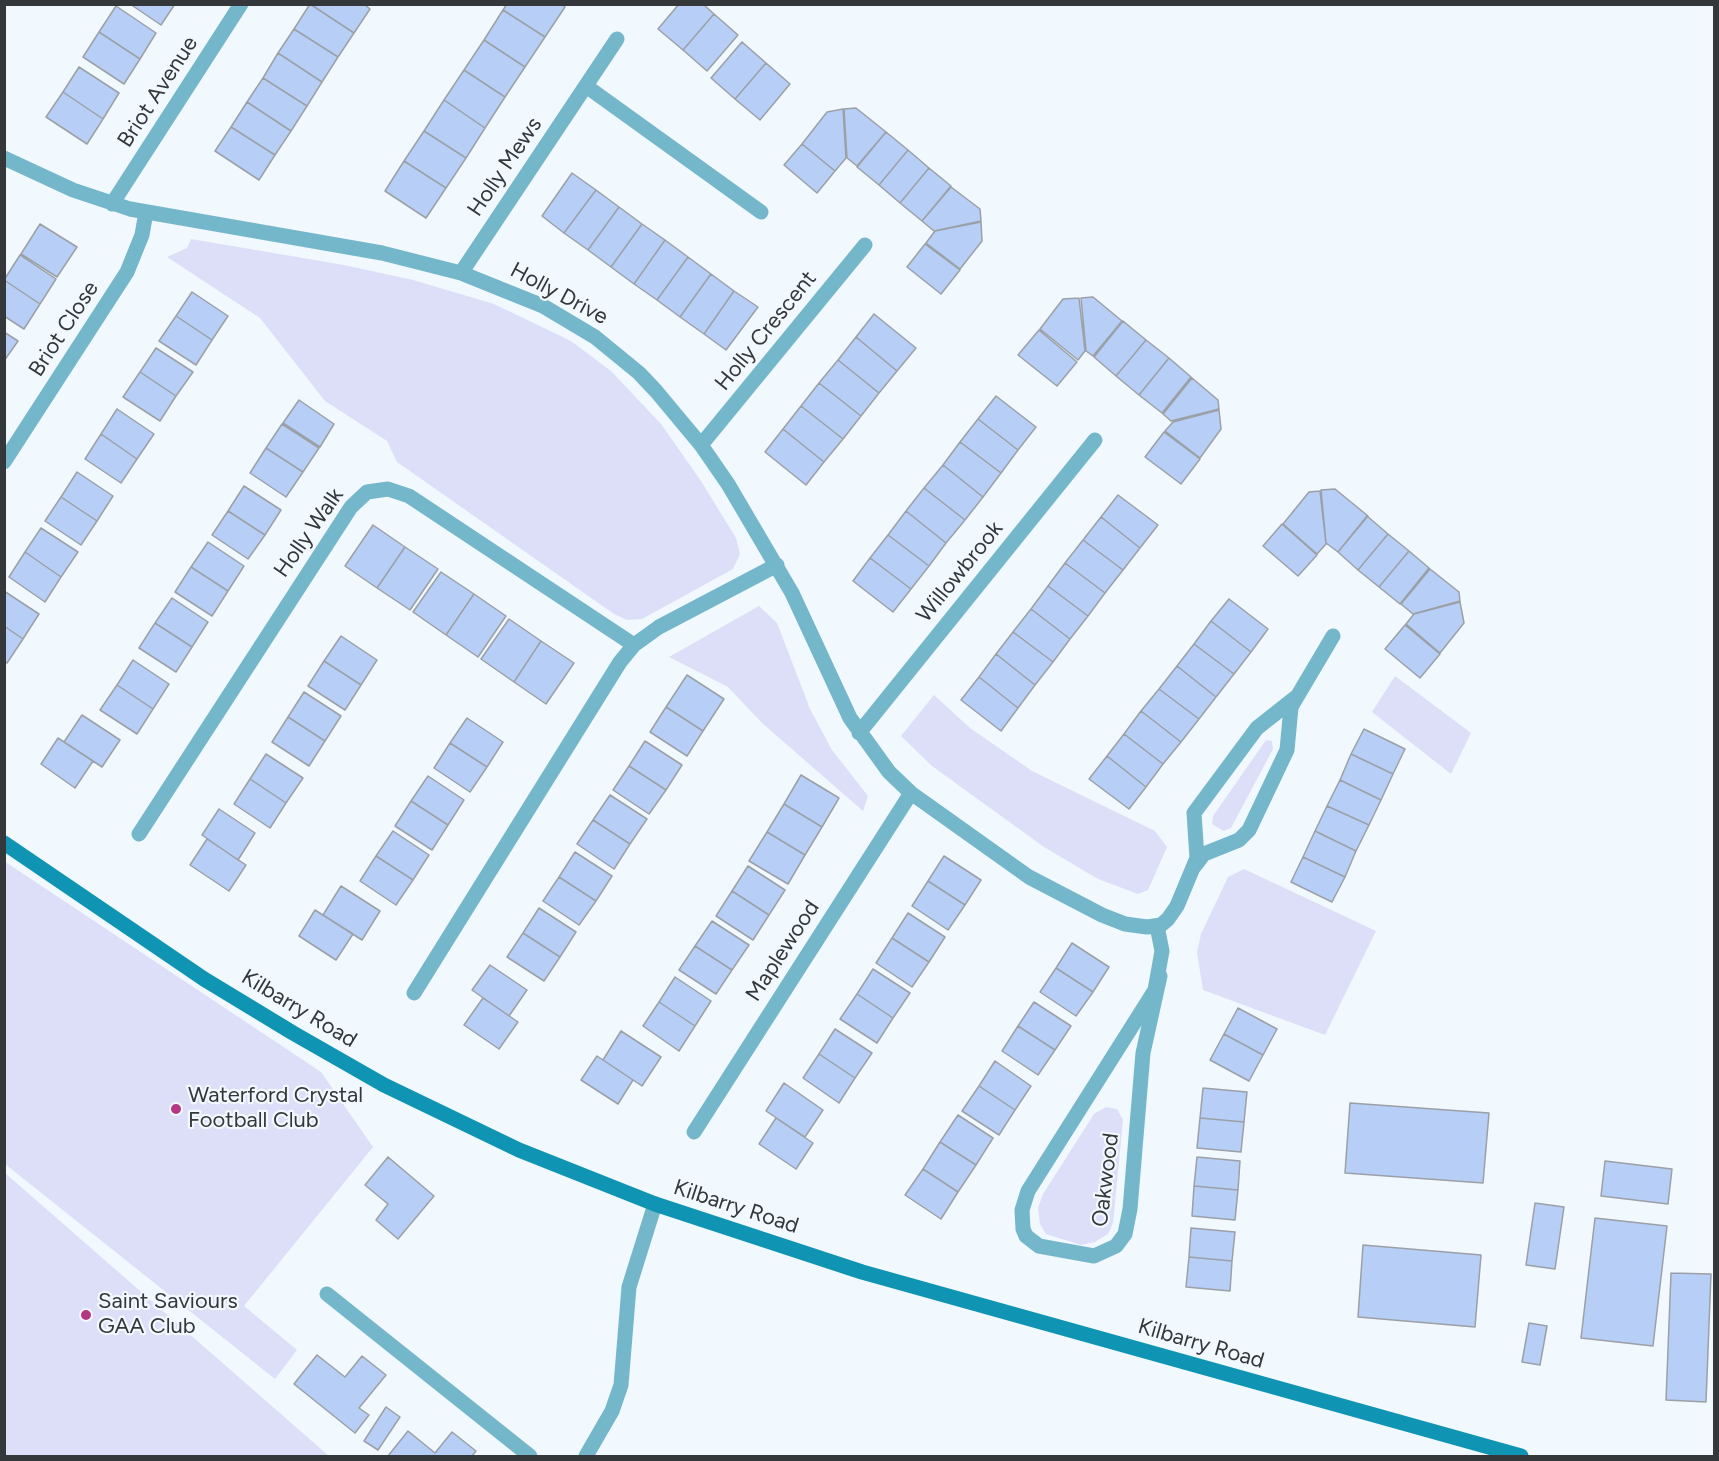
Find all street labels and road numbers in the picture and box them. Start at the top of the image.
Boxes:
street label: Briot Avenue [112,32,204,152]
street label: Holly Mews [462,112,548,222]
street label: Holly Drive [506,257,612,331]
street label: Holly Crescent [710,266,822,396]
street label: Briot Close [23,276,105,382]
street label: Holly Walk [269,483,349,583]
street label: Willowbrook [911,516,1009,628]
street label: Maplewood [741,896,825,1006]
street label: Kilbarry Road [236,964,362,1054]
street label: Oakwood [1087,1132,1125,1228]
street label: Kilbarry Road [670,1174,802,1240]
street label: Kilbarry Road [1135,1313,1267,1375]

